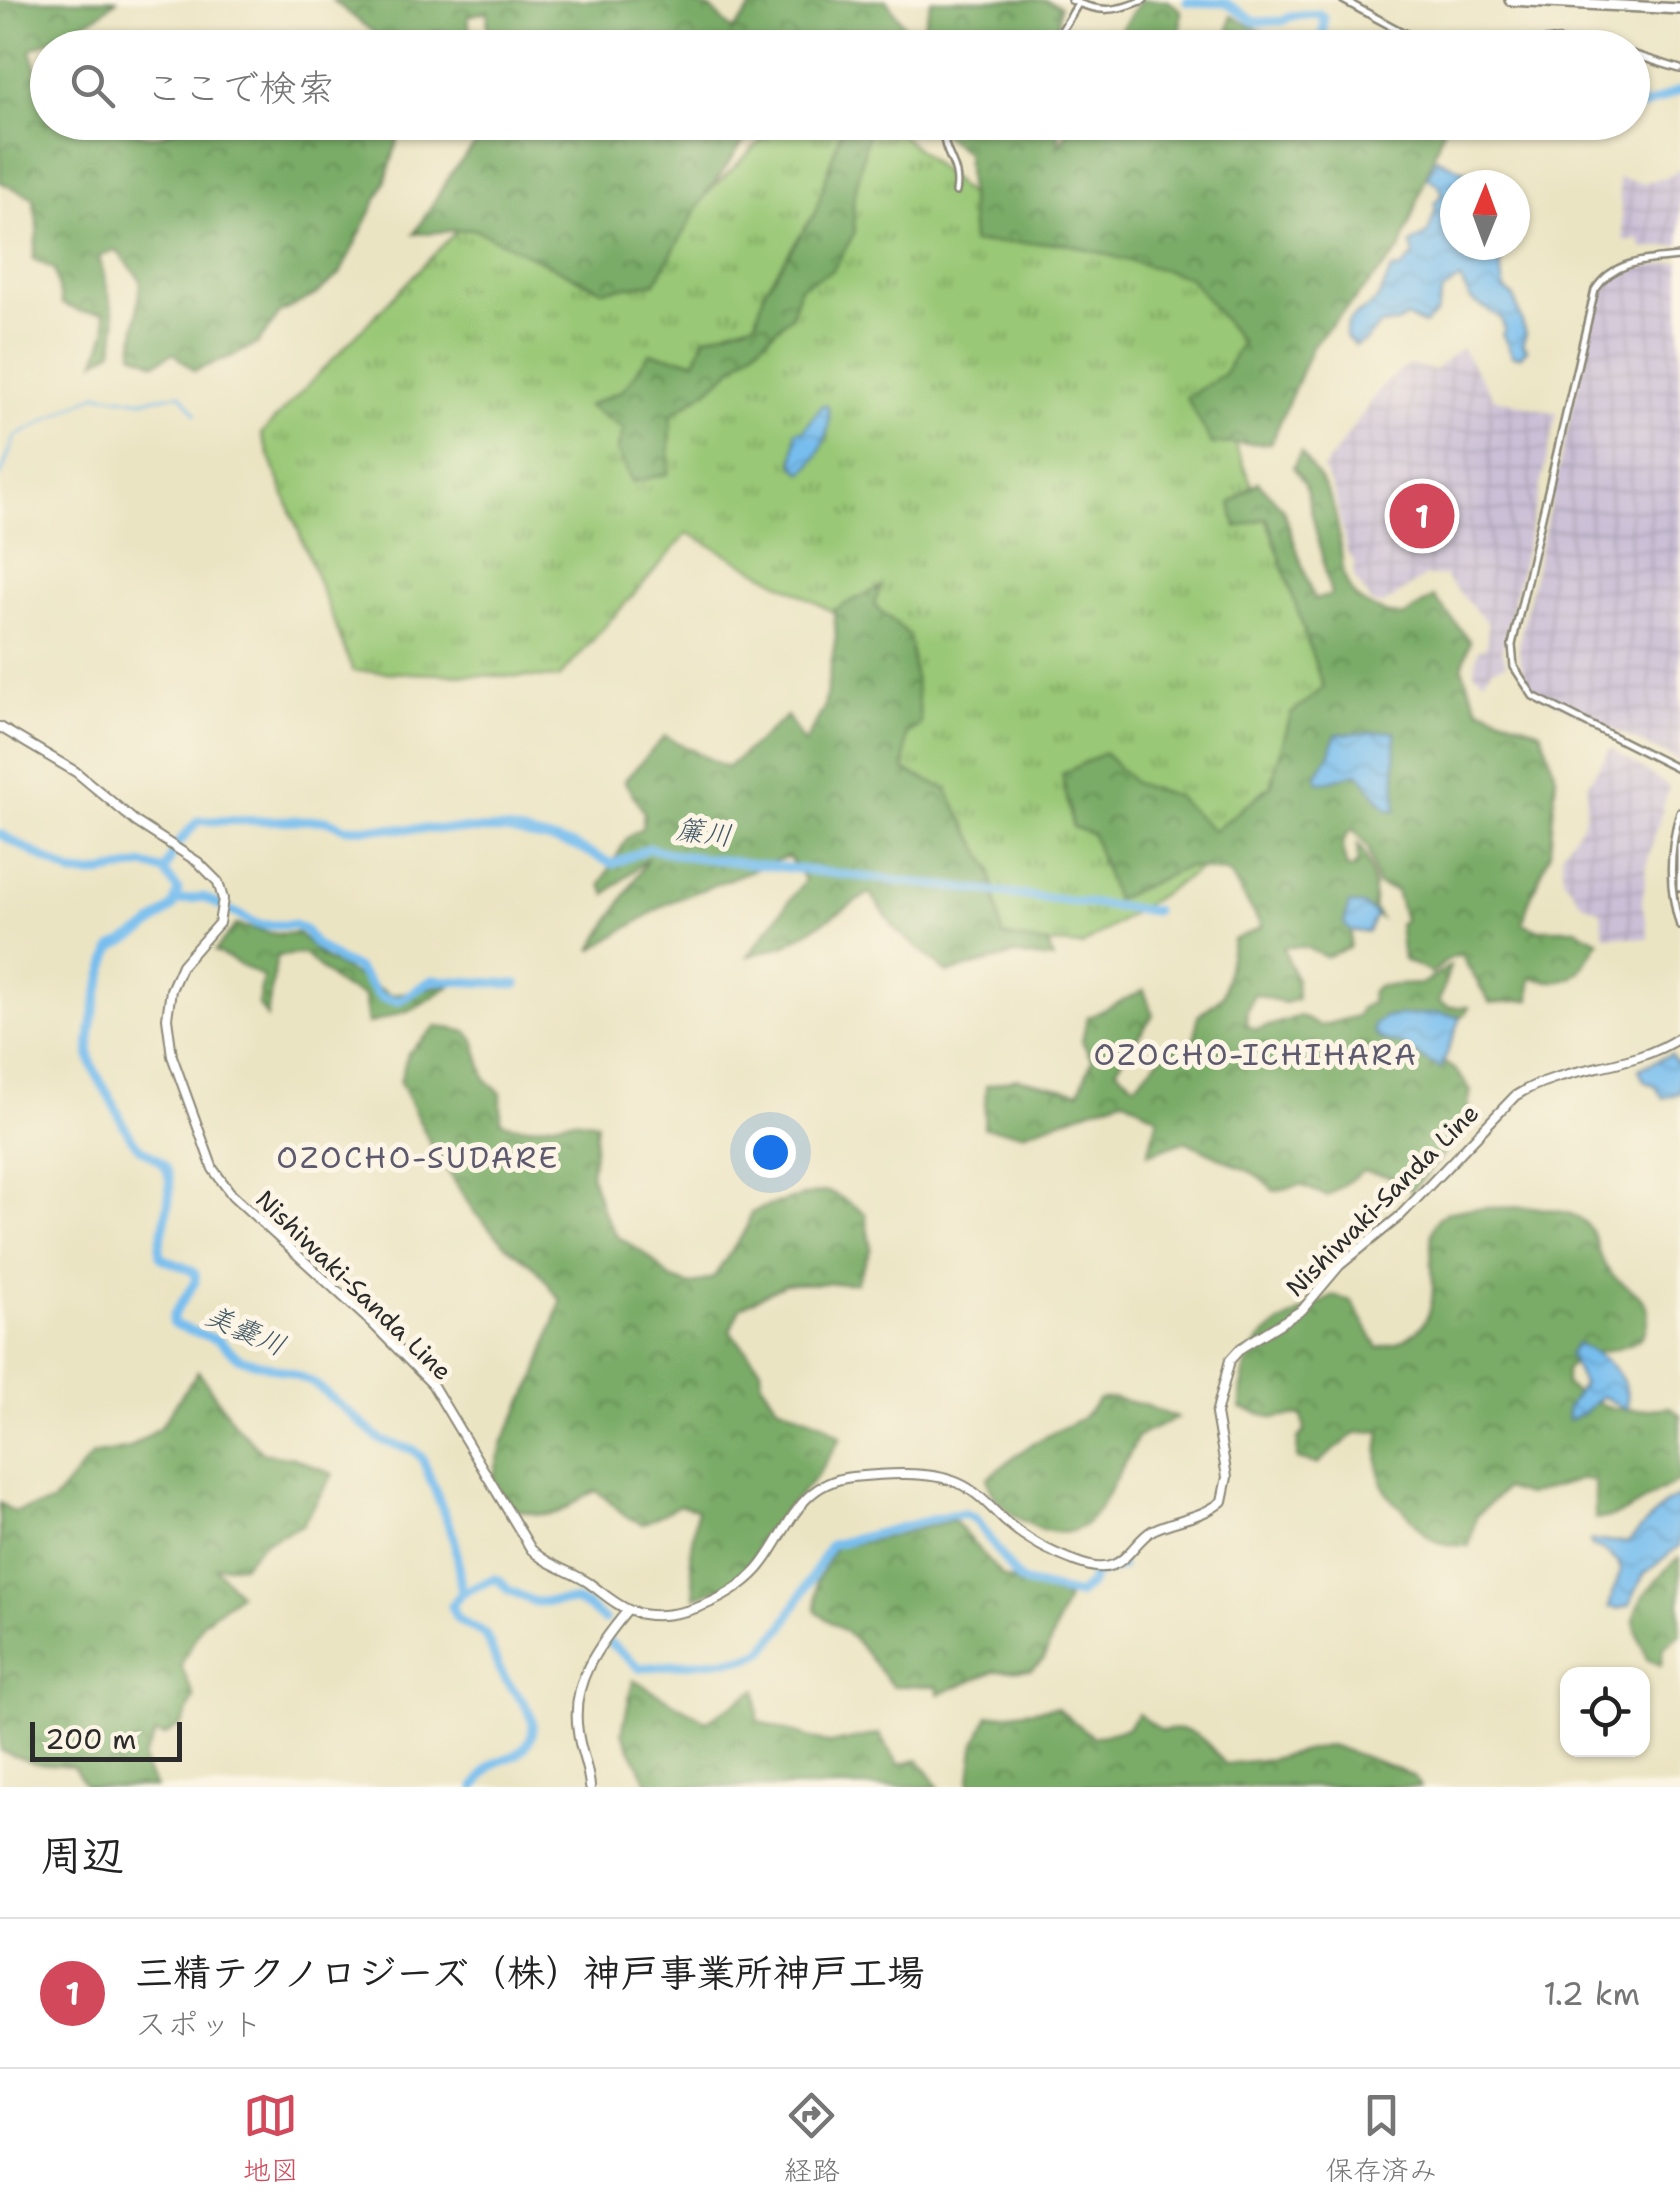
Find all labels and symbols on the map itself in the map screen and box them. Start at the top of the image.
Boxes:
north arrow [1440,170,1530,260]
pin: 1 [1390,478,1454,554]
water label: 簾川 [674,810,734,854]
district label: OZOCHO-ICHIHARA [1093,1034,1419,1075]
street label: Nishiwaki-Sanda Line [1278,1096,1486,1304]
your location [745,1127,796,1178]
district label: OZOCHO-SUDARE [276,1137,560,1178]
street label: Nishiwaki-Sanda Line [249,1182,459,1388]
water label: 美嚢川 [200,1296,292,1364]
scale bar [30,1717,182,1762]

